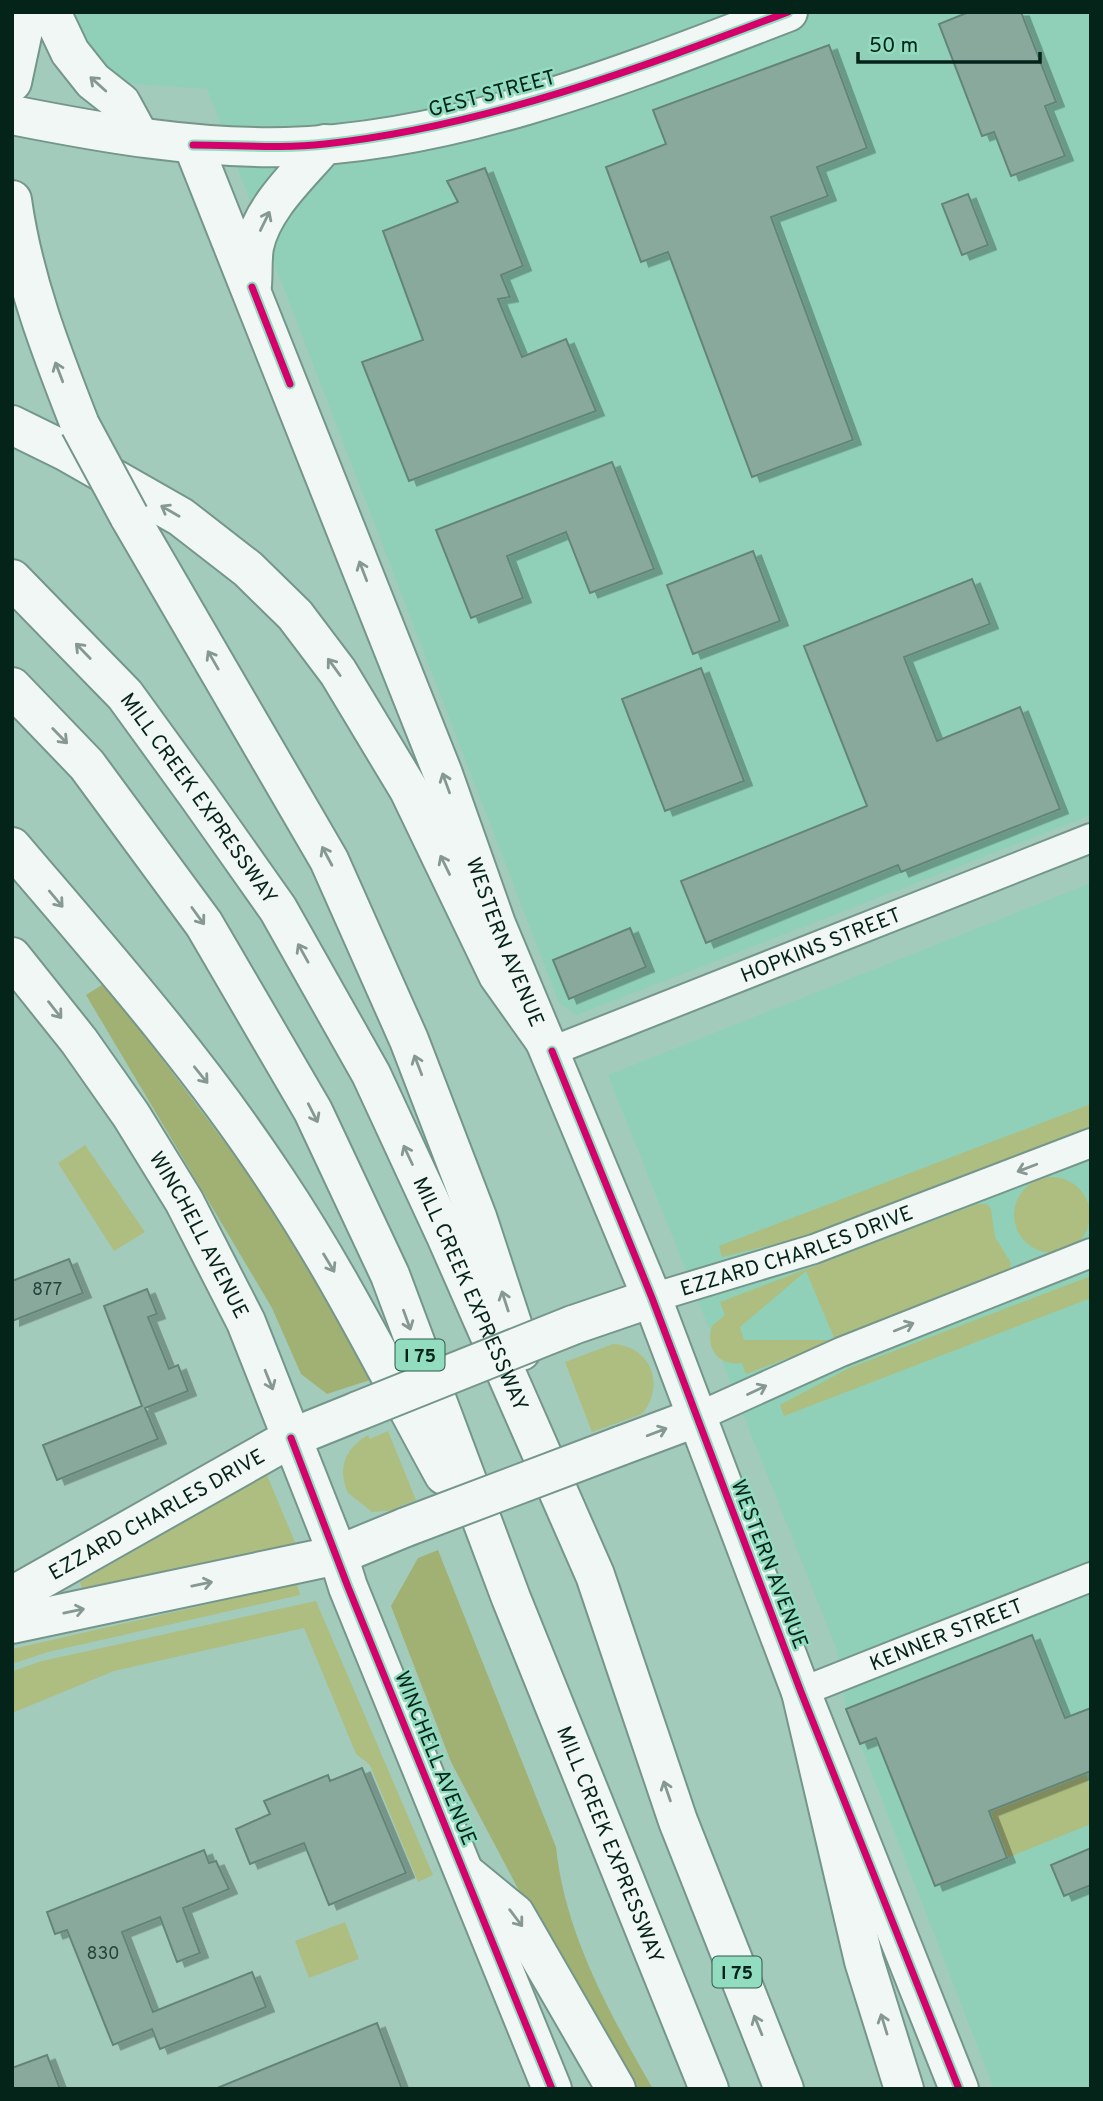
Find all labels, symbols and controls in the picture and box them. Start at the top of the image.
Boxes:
scale bar [858,21,1040,65]
text: 50 m [869,33,918,60]
street label: GEST STREET [426,64,559,124]
one-way arrow [89,76,107,92]
one-way arrow [258,211,272,232]
one-way arrow [52,361,64,383]
one-way arrow [161,504,181,518]
one-way arrow [356,561,369,582]
one-way arrow [75,643,92,660]
one-way arrow [206,650,220,670]
one-way arrow [327,658,341,677]
street label: MILL CREEK EXPRESSWAY [113,688,283,910]
one-way arrow [51,728,68,745]
one-way arrow [439,772,451,794]
one-way arrow [320,847,334,867]
street label: WESTERN AVENUE [459,854,549,1031]
one-way arrow [438,855,452,876]
one-way arrow [48,890,64,908]
street label: HOPKINS STREET [737,902,906,990]
one-way arrow [191,906,205,925]
one-way arrow [296,944,310,964]
one-way arrow [47,1001,62,1019]
one-way arrow [411,1054,423,1076]
one-way arrow [194,1065,209,1083]
one-way arrow [307,1102,321,1122]
one-way arrow [401,1145,415,1166]
street label: WINCHELL AVENUE [142,1147,254,1324]
one-way arrow [1017,1162,1038,1175]
street label: MILL CREEK EXPRESSWAY [406,1173,533,1416]
street label: EZZARD CHARLES DRIVE [677,1200,917,1304]
one-way arrow [322,1252,336,1272]
house number: 877 [32,1279,62,1302]
one-way arrow [497,1291,510,1313]
one-way arrow [402,1308,414,1330]
one-way arrow [893,1319,915,1332]
road number: I 75 [396,1340,444,1371]
one-way arrow [264,1368,277,1390]
one-way arrow [746,1383,768,1396]
one-way arrow [646,1425,668,1437]
street label: EZZARD CHARLES DRIVE [44,1444,270,1587]
street label: WESTERN AVENUE [724,1476,813,1653]
one-way arrow [190,1577,213,1591]
street label: KENNER STREET [866,1593,1027,1678]
one-way arrow [62,1604,85,1618]
street label: WINCHELL AVENUE [387,1667,482,1850]
street label: MILL CREEK EXPRESSWAY [549,1722,669,1968]
one-way arrow [660,1781,673,1803]
one-way arrow [508,1908,523,1927]
house number: 830 [86,1943,120,1966]
road number: I 75 [712,1956,762,1988]
one-way arrow [876,2013,889,2035]
one-way arrow [751,2015,764,2037]

